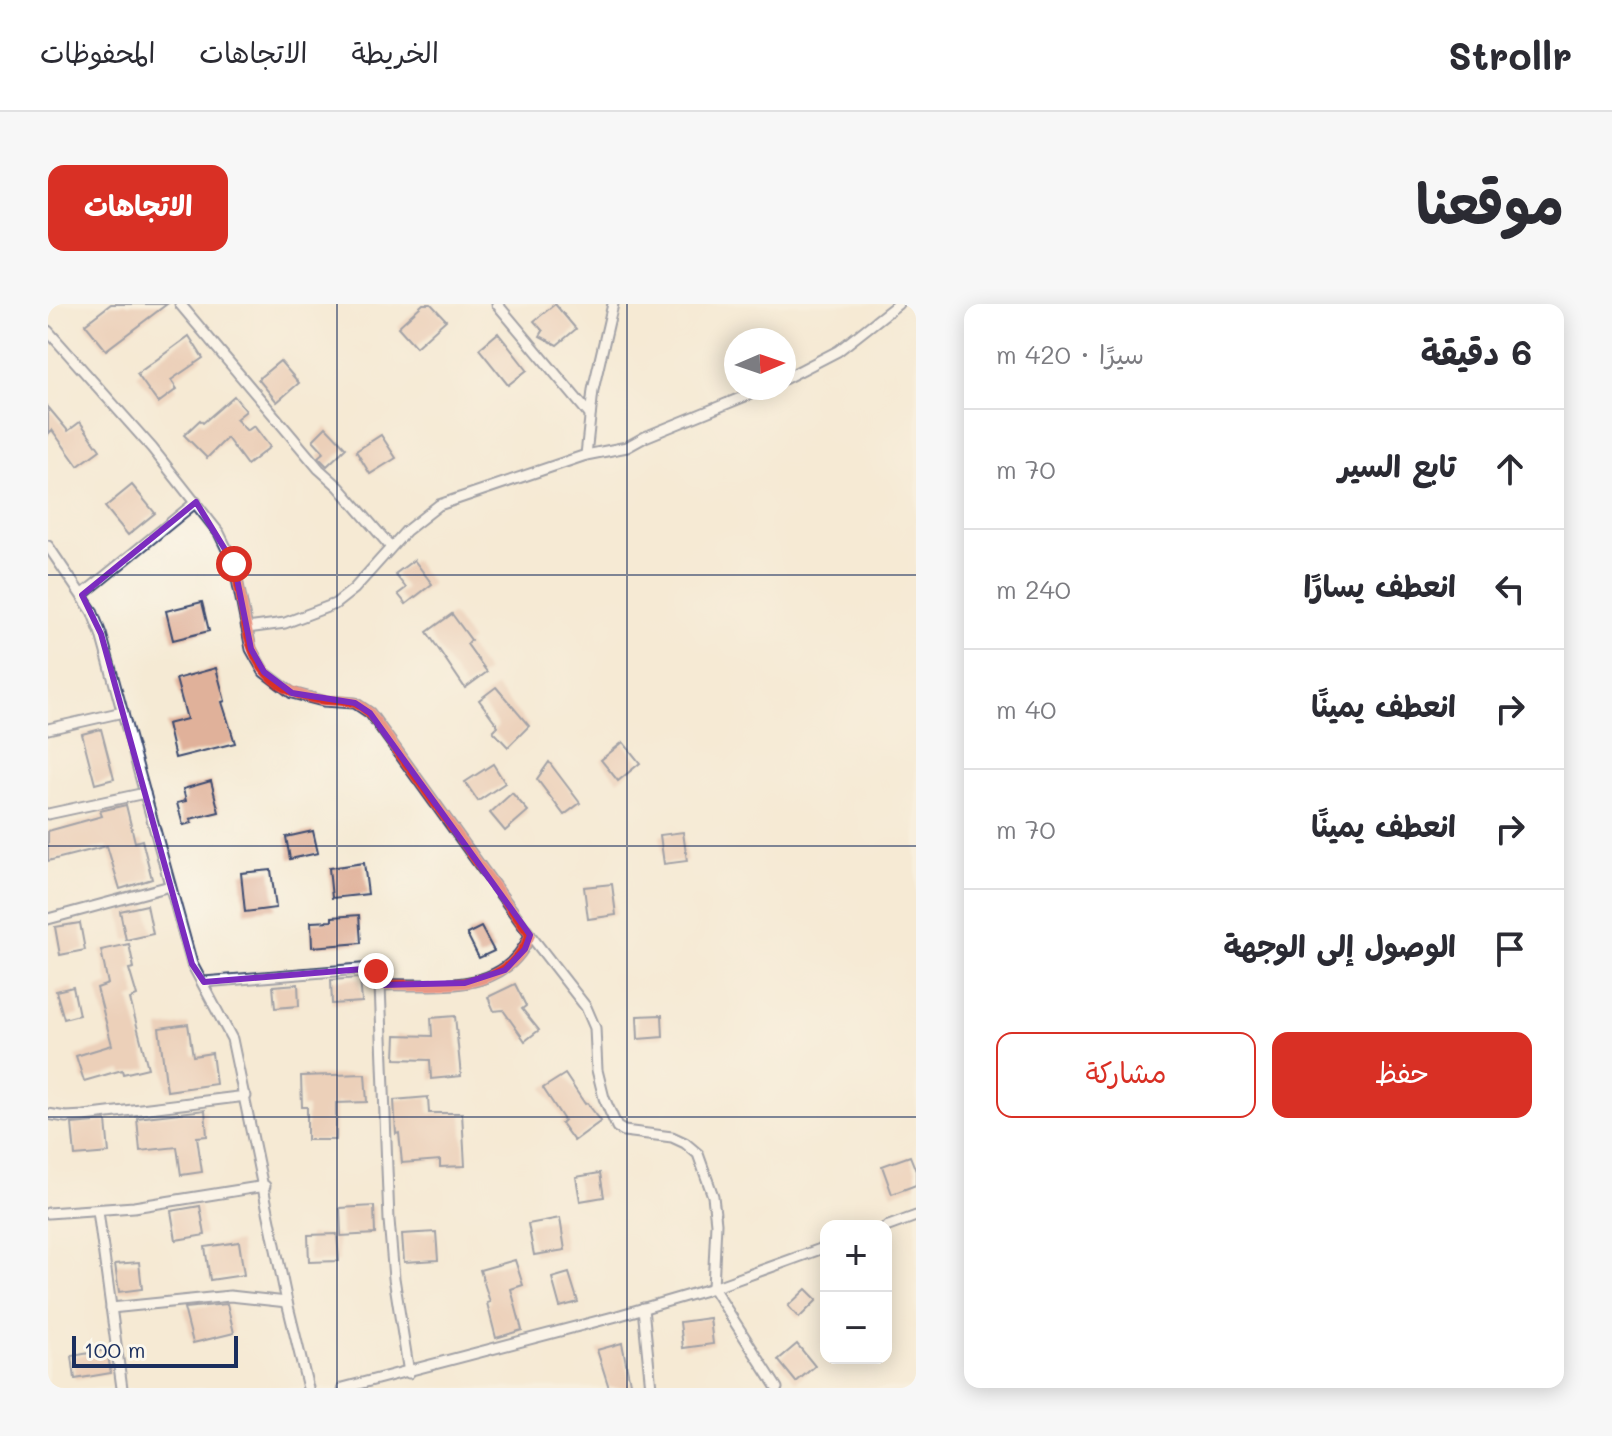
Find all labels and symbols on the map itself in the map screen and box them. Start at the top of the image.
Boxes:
north arrow [724,328,796,400]
route start [216,546,252,582]
route end [358,953,394,989]
scale bar [72,1332,238,1368]

